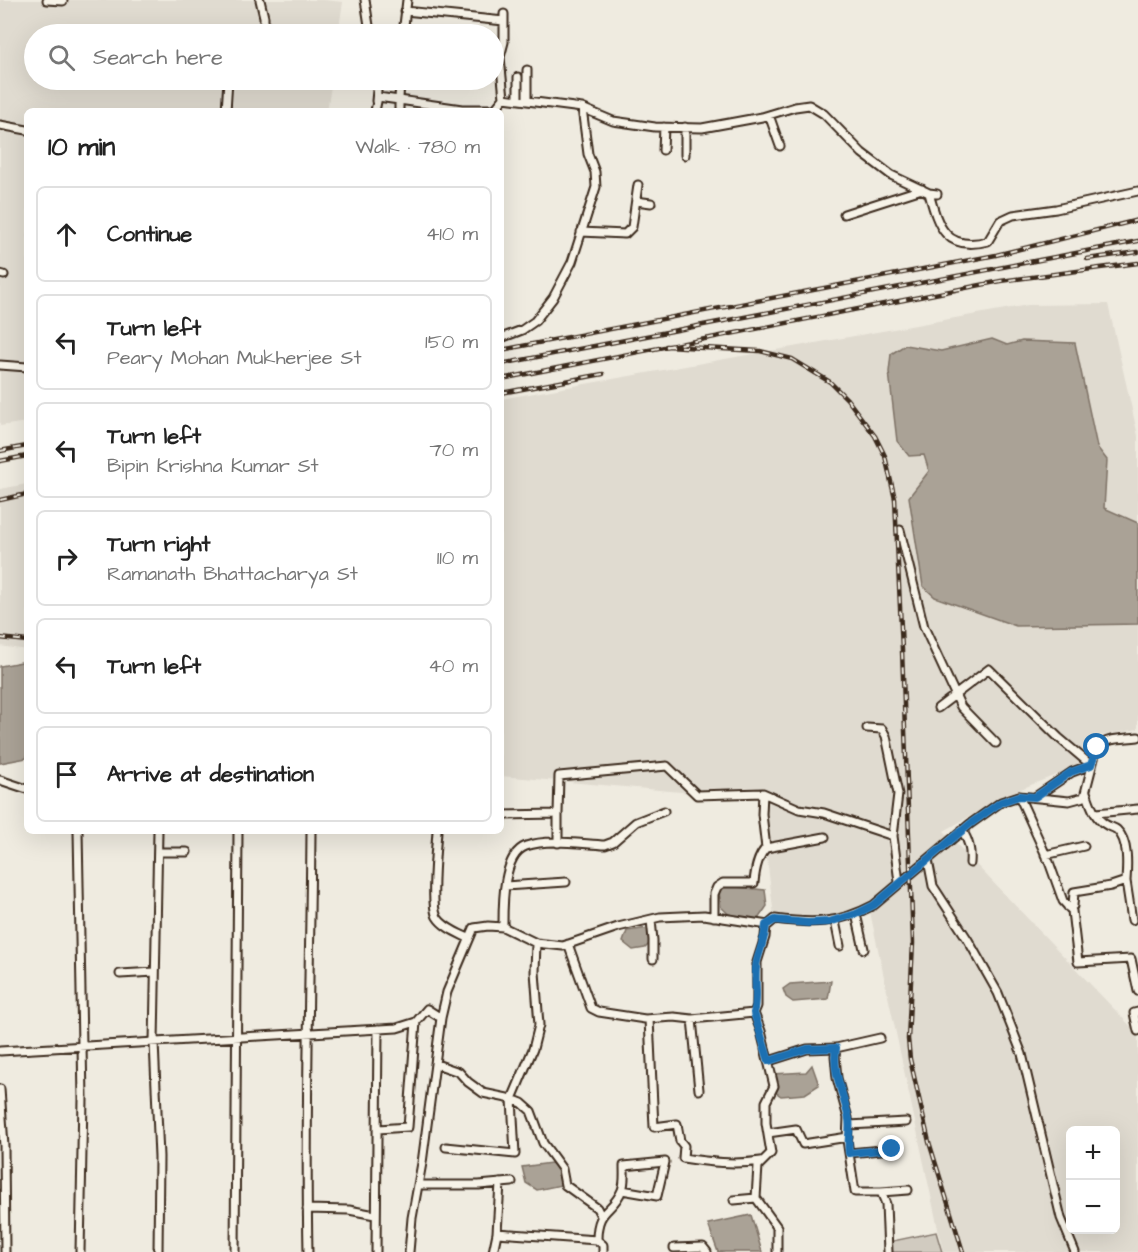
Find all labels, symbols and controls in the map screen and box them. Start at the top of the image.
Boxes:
search box [24,24,504,90]
icon: search [45,41,78,74]
text: Search here [93,42,223,73]
text: 10 min [48,129,115,165]
text: Walk · 780 m [355,133,480,161]
icon: ahead [50,218,83,251]
text: Continue [107,219,192,250]
text: 410 m [426,220,478,248]
text: Turn left [107,313,201,344]
icon: left [50,326,83,359]
text: 150 m [425,328,478,356]
text: Peary Mohan Mukherjee St [107,344,362,372]
text: Turn left [107,421,201,452]
icon: left [50,434,83,467]
text: 70 m [430,436,478,464]
text: Bipin Krishna Kumar St [107,452,319,480]
text: Turn right [107,529,210,560]
icon: right [50,542,83,575]
text: 110 m [437,544,478,572]
text: Ramanath Bhattacharya St [107,560,358,588]
icon: left [50,650,83,683]
text: Turn left [107,651,201,682]
text: 40 m [428,652,478,680]
route start [1083,733,1109,759]
icon: arrive [50,758,83,791]
text: Arrive at destination [107,759,314,790]
map controls [1066,1126,1120,1234]
button: + [1066,1126,1120,1180]
route end [878,1135,904,1161]
button: − [1066,1180,1120,1234]

